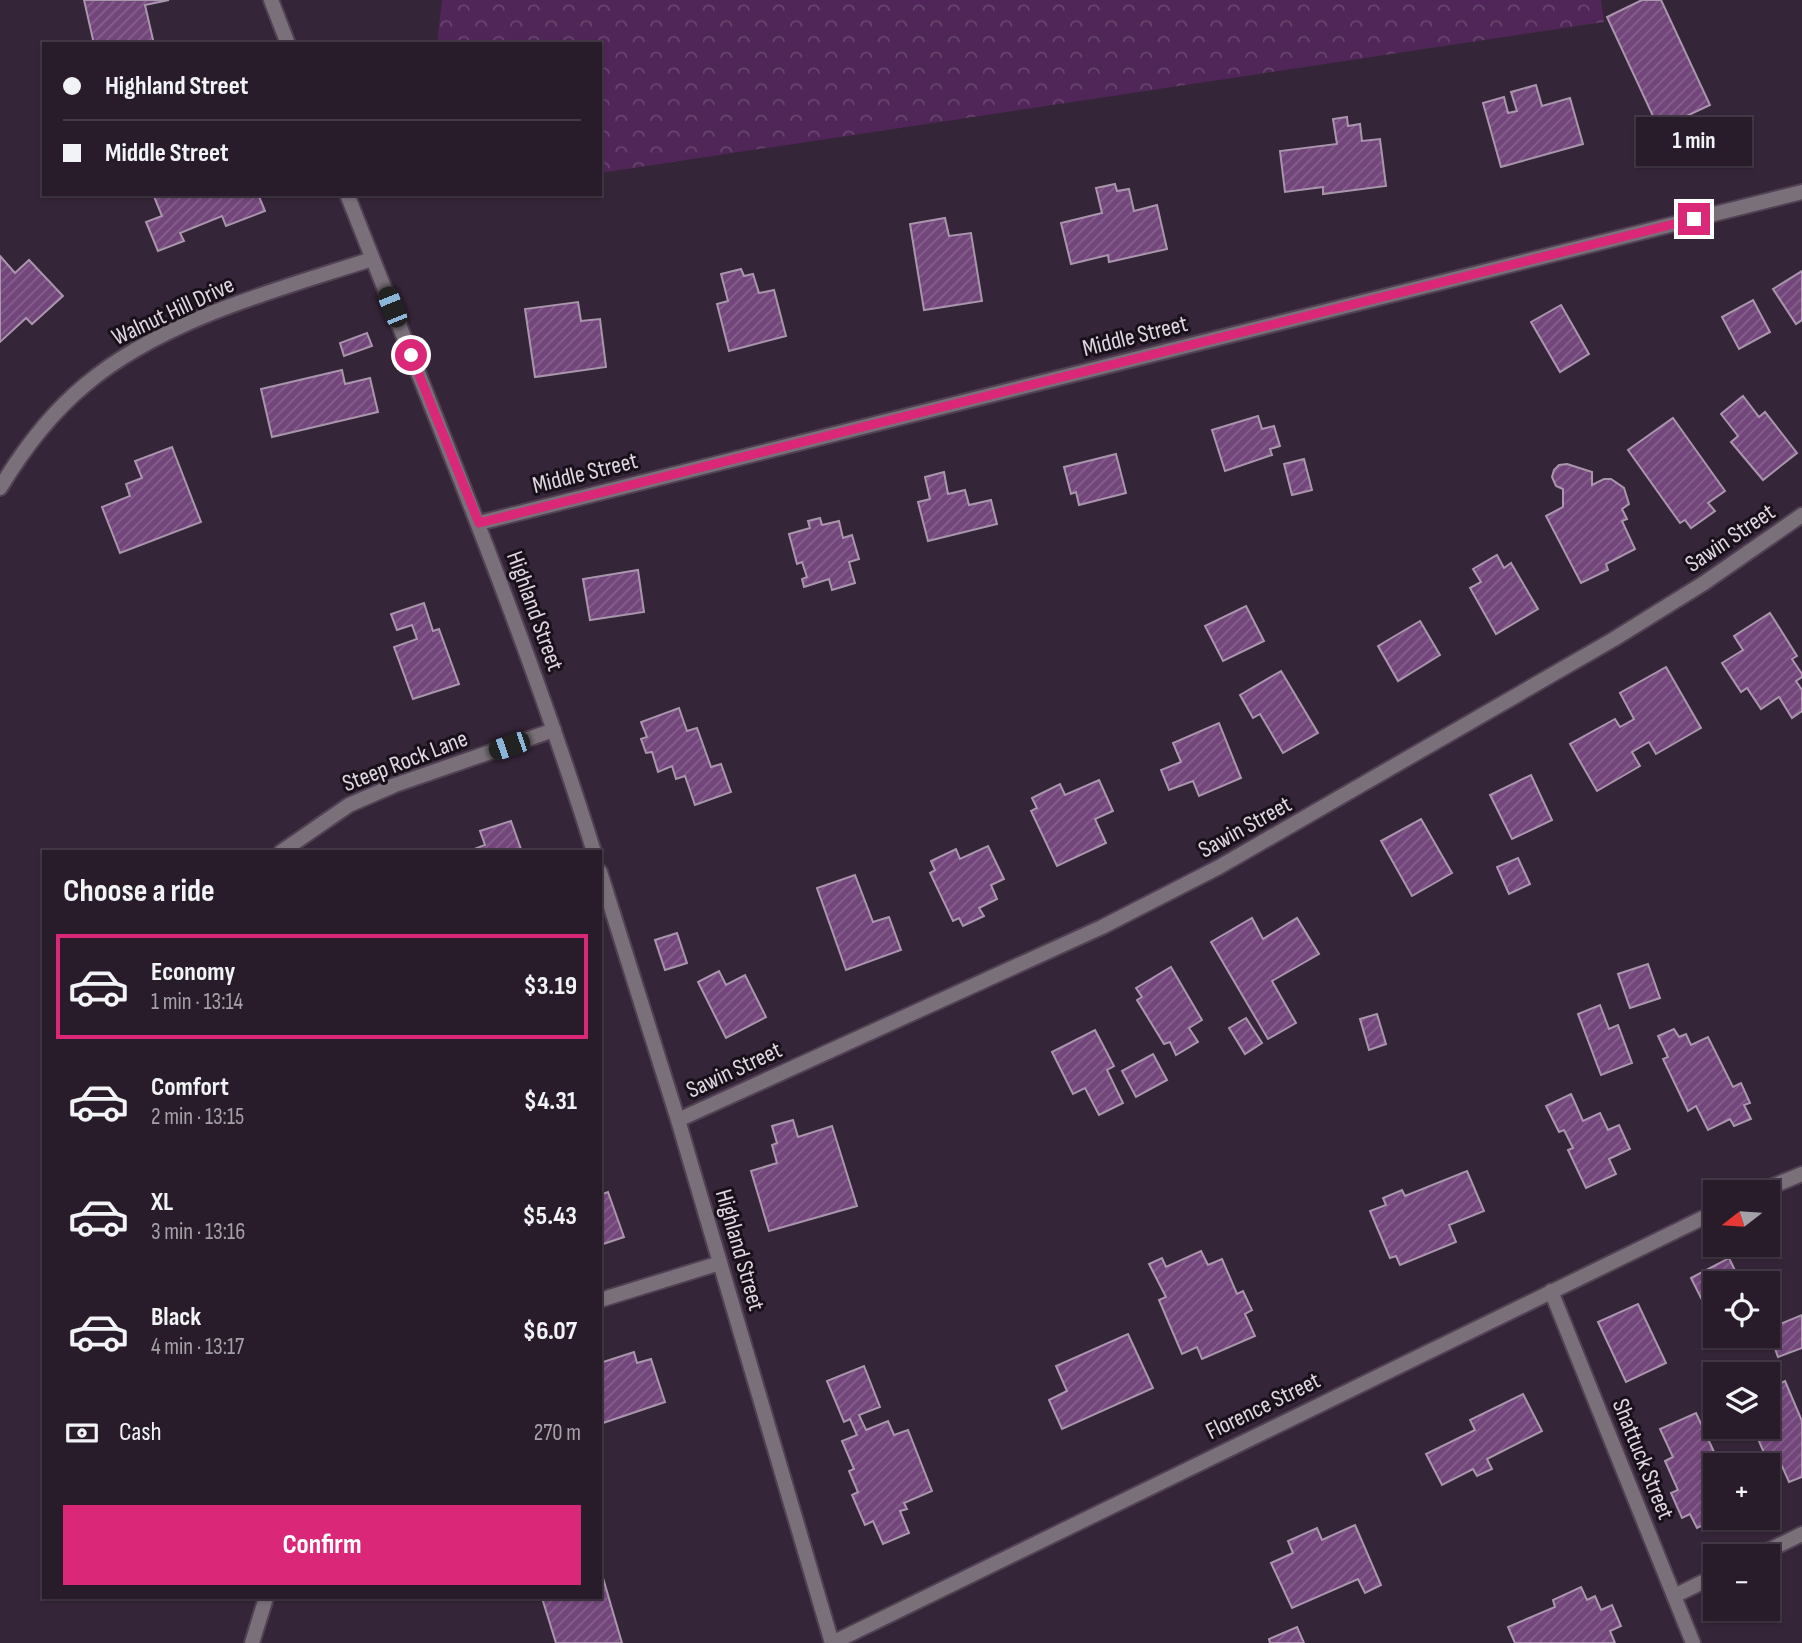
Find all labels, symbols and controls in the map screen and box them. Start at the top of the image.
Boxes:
text: Highland Street [105,71,248,102]
callout: 1 min [1636,118,1752,166]
text: 1 min [1673,127,1715,155]
text: Middle Street [105,138,229,169]
route end [1678,203,1710,235]
street label: Walnut Hill Drive [107,270,239,352]
car [375,284,410,330]
street label: Middle Street [1079,309,1191,363]
route start [395,339,427,371]
street label: Middle Street [529,446,641,500]
street label: Sawin Street [1680,497,1780,579]
street label: Highland Street [500,547,570,675]
street label: Steep Rock Lane [338,724,472,798]
car [486,729,533,763]
street label: Sawin Street [1193,790,1297,864]
text: Choose a ride [63,872,215,911]
icon: car [67,955,130,1018]
text: Economy [151,957,235,988]
text: $3.19 [523,971,577,1002]
text: 1 min · 13:14 [151,988,243,1016]
street label: Sawin Street [682,1035,786,1105]
icon: car [67,1070,130,1133]
text: Comfort [151,1072,229,1103]
text: $4.31 [524,1086,577,1117]
text: 2 min · 13:15 [151,1103,244,1131]
north arrow [1703,1180,1780,1256]
map controls [1703,1180,1780,1621]
icon: car [67,1185,130,1248]
street label: Highland Street [709,1186,771,1314]
text: XL [151,1187,173,1218]
text: $5.43 [522,1201,577,1232]
text: 3 min · 13:16 [151,1218,245,1246]
button: locate [1703,1271,1780,1348]
icon: car [67,1300,130,1363]
text: Black [151,1302,201,1333]
text: $6.07 [523,1316,577,1347]
text: 4 min · 13:17 [151,1333,244,1361]
button: layers [1703,1362,1780,1439]
street label: Florence Street [1201,1366,1325,1446]
street label: Shattuck Street [1606,1394,1680,1524]
icon: cash [63,1414,101,1452]
text: Cash [119,1417,162,1448]
text: 270 m [534,1419,581,1447]
button: + [1703,1453,1780,1530]
button: Confirm [63,1505,581,1585]
button: − [1703,1544,1780,1621]

